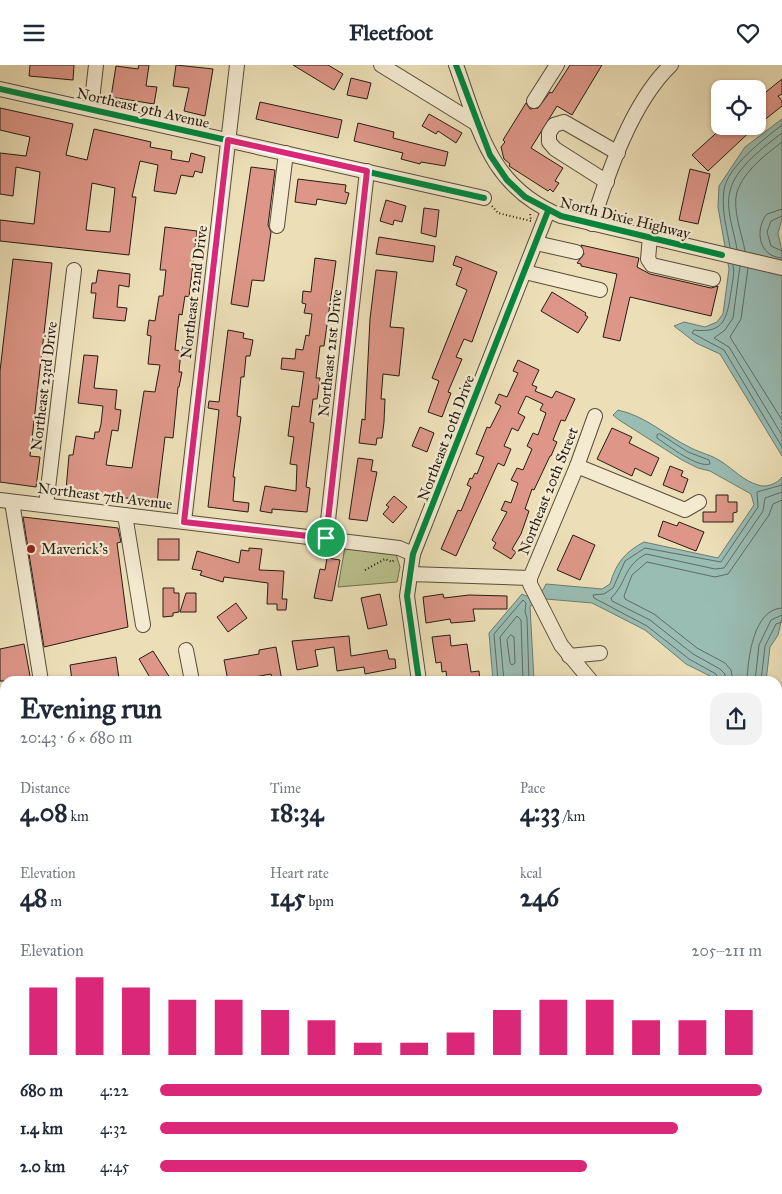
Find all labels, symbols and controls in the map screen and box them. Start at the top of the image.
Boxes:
icon: menu [20,19,48,47]
text: Fleetfoot [349,19,433,46]
icon: heart [734,19,762,47]
map controls [711,80,766,135]
button: locate [711,80,766,135]
street label: Northeast 9th Avenue [75,84,211,132]
street label: North Dixie Highway [558,193,693,243]
street label: Northeast 22nd Drive [177,224,211,360]
street label: Northeast 21st Drive [314,288,346,418]
street label: Northeast 23rd Drive [27,320,61,452]
street label: Northeast 20th Drive [414,372,478,504]
street label: Northeast 20th Street [514,424,582,557]
street label: Northeast 7th Avenue [36,479,174,513]
pin [305,517,347,559]
icon: arrive [312,524,340,552]
place label: Maverick's [41,540,108,558]
marker: Maverick's [25,543,37,555]
text: Evening run [20,691,162,726]
button: share [710,693,762,745]
text: 20:43 · 6 × 680 m [20,728,132,747]
text: Distance [20,780,70,797]
text: Time [270,780,301,797]
text: Pace [520,780,545,797]
text: 4.08 [20,797,68,828]
text: 18:34 [270,797,323,828]
text: 4:33 [520,797,560,828]
text: km [68,808,89,825]
text: /km [560,808,585,825]
text: Elevation [20,865,76,882]
text: Heart rate [270,865,329,882]
text: kcal [520,865,542,882]
text: 48 [20,882,47,913]
text: 145 [270,882,305,913]
text: 246 [520,882,559,913]
text: m [47,893,62,910]
text: bpm [305,893,334,910]
text: Elevation [20,941,84,960]
text: 205–211 m [692,941,762,960]
text: 680 m [20,1081,63,1100]
text: 4:22 [100,1081,129,1100]
text: 1.4 km [20,1119,63,1138]
text: 4:32 [100,1119,127,1138]
text: 2.0 km [20,1157,65,1176]
text: 4:45 [100,1157,129,1176]

